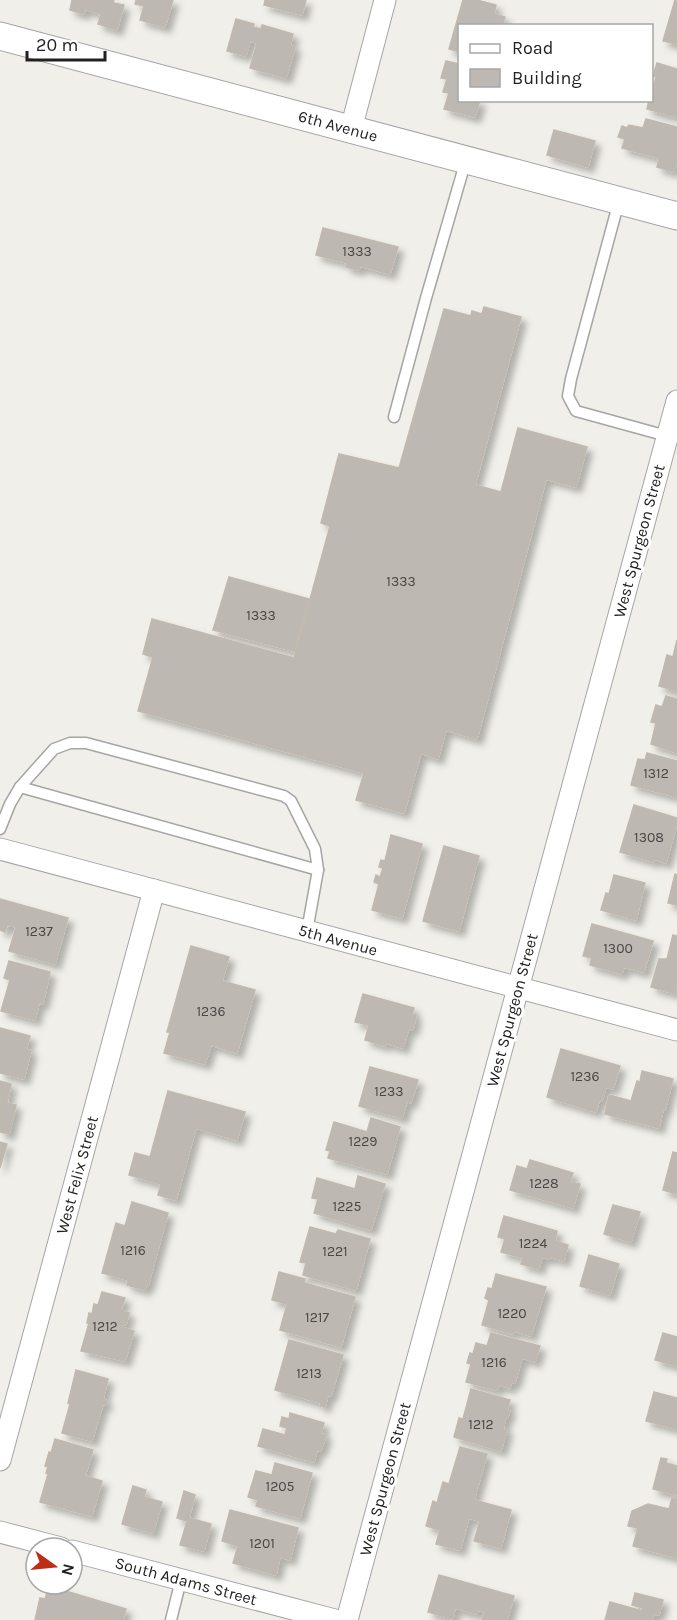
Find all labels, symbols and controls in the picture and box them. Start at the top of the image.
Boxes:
scale bar [27,24,105,62]
legend [458,24,653,102]
text: 20 m [36,34,78,56]
text: Road [512,37,553,59]
text: Building [512,67,582,89]
street label: 6th Avenue [296,106,380,146]
house number: 1333 [342,243,372,260]
street label: West Spurgeon Street [609,462,669,620]
house number: 1333 [386,573,416,590]
house number: 1333 [246,607,276,624]
house number: 1312 [643,765,669,782]
house number: 1308 [634,829,664,846]
street label: 5th Avenue [296,920,380,960]
house number: 1237 [25,923,53,940]
street label: West Spurgeon Street [482,931,542,1089]
house number: 1300 [603,940,633,957]
house number: 1236 [196,1003,226,1020]
house number: 1236 [570,1068,600,1085]
house number: 1233 [374,1083,404,1100]
street label: West Felix Street [52,1114,102,1236]
house number: 1229 [349,1133,377,1150]
house number: 1228 [529,1175,559,1192]
house number: 1225 [333,1198,361,1215]
house number: 1224 [519,1235,548,1252]
house number: 1216 [120,1242,146,1259]
house number: 1221 [322,1243,348,1260]
house number: 1220 [497,1305,527,1322]
house number: 1217 [305,1309,329,1326]
house number: 1212 [92,1318,118,1335]
house number: 1216 [481,1354,507,1371]
house number: 1213 [296,1365,322,1382]
street label: West Spurgeon Street [355,1400,415,1558]
house number: 1212 [468,1416,494,1433]
house number: 1205 [266,1478,295,1495]
house number: 1201 [249,1535,275,1552]
north arrow [24,1536,84,1596]
street label: South Adams Street [113,1553,259,1609]
text: N [57,1562,79,1578]

